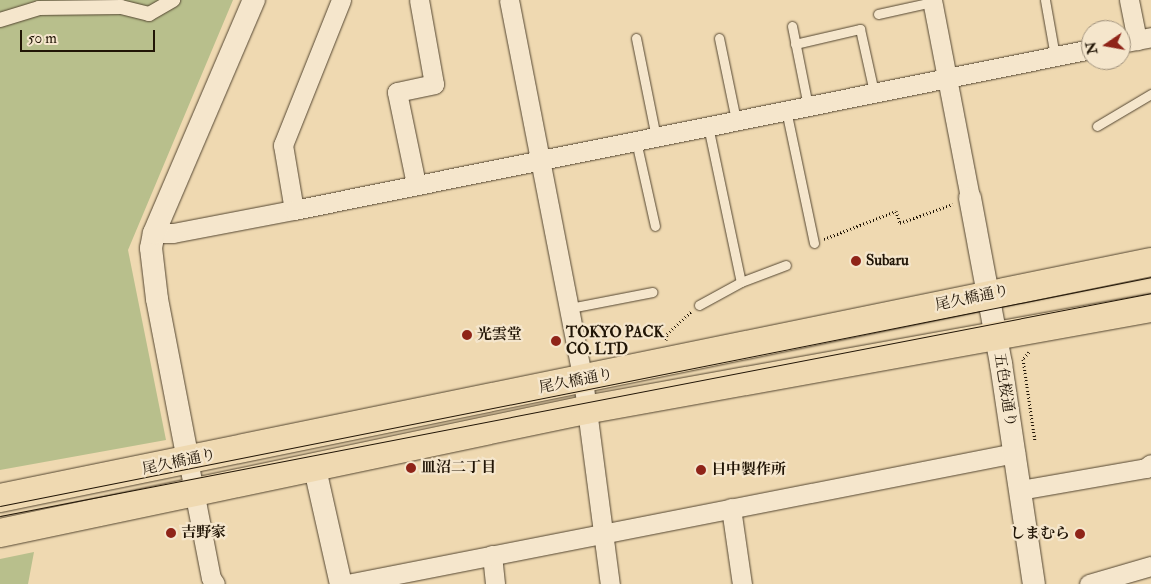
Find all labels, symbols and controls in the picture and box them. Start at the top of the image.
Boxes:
scale bar [22,20,158,52]
north arrow [1081,20,1131,70]
text: 50 m [28,29,57,48]
text: N [1082,40,1101,56]
place label: Subaru [866,252,909,270]
marker: Subaru [850,255,862,267]
street label: 尾久橋通り [933,281,1011,315]
place label: TOKYO PACK CO. LTD [566,323,664,358]
place label: 光雲堂 [477,326,522,344]
marker: 光雲堂 [461,329,473,341]
marker: TOKYO PACK CO. LTD [550,335,562,347]
street label: 五色桜通り [990,352,1020,428]
street label: 尾久橋通り [537,365,615,397]
street label: 尾久橋通り [140,445,218,479]
place label: 皿沼二丁目 [421,459,496,477]
place label: 日中製作所 [711,461,786,479]
marker: 皿沼二丁目 [405,462,417,474]
marker: 日中製作所 [695,464,707,476]
place label: 吉野家 [181,524,226,542]
place label: しまむら [1010,525,1070,543]
marker: 吉野家 [165,527,177,539]
marker: しまむら [1074,528,1086,540]

